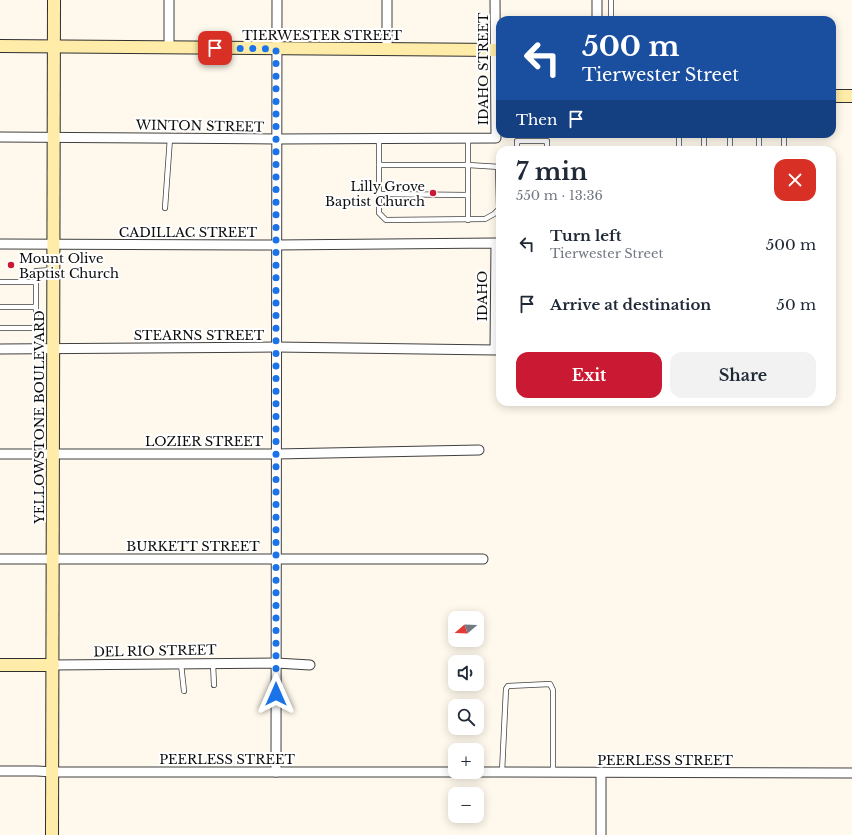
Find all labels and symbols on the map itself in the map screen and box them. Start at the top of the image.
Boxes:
street label: IDAHO STREET [475,12,492,125]
street label: TIERWESTER STREET [242,27,402,44]
pin [198,31,232,65]
street label: WINTON STREET [135,116,265,136]
place label: Lilly Grove Baptist Church [325,178,425,210]
marker: Lilly Grove Baptist Church [428,188,438,198]
street label: CADILLAC STREET [119,224,258,241]
place label: Mount Olive Baptist Church [19,250,119,282]
marker: Mount Olive Baptist Church [6,260,16,270]
street label: IDAHO [474,271,491,321]
street label: YELLOWSTONE BOULEVARD [31,310,48,525]
street label: STEARNS STREET [134,327,265,344]
street label: LOZIER STREET [145,433,264,450]
street label: BURKETT STREET [126,538,260,555]
north arrow [448,611,484,647]
street label: DEL RIO STREET [93,641,217,661]
position arrow [255,673,297,715]
street label: PEERLESS STREET [159,751,295,768]
street label: PEERLESS STREET [597,752,733,769]

